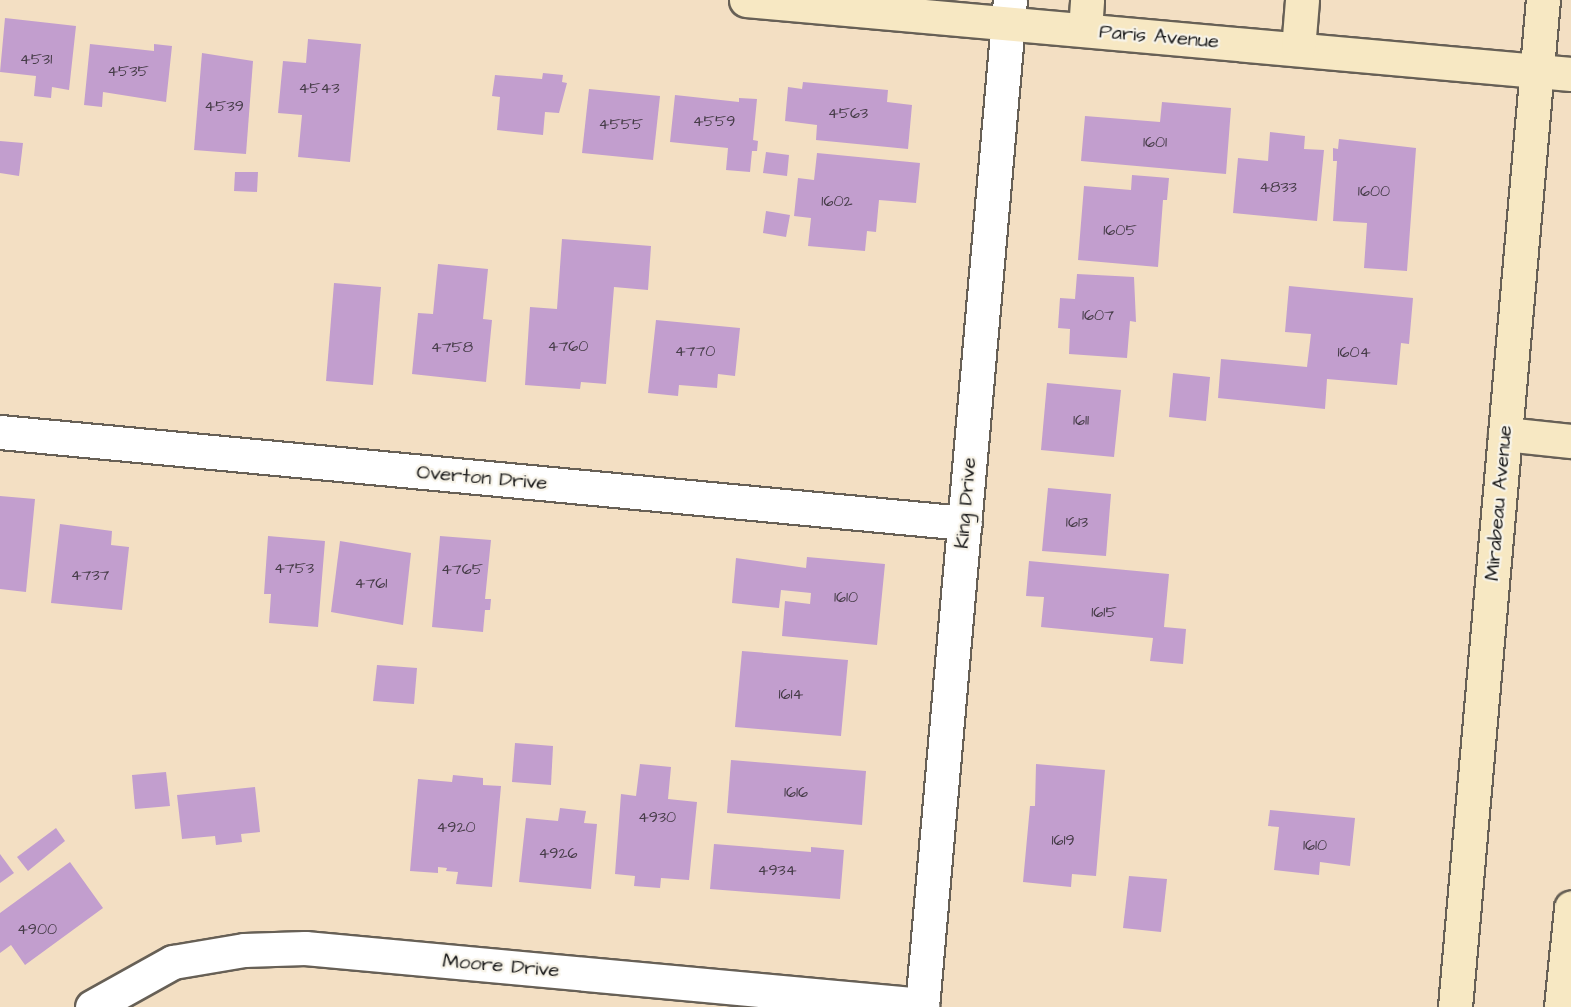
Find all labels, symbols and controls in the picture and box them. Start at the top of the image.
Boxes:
street label: Paris Avenue [1098,20,1220,54]
house number: 4531 [20,49,52,69]
house number: 4535 [107,61,149,81]
house number: 4543 [298,78,340,98]
house number: 4539 [204,96,244,116]
house number: 4563 [828,103,868,123]
house number: 4559 [693,111,735,131]
house number: 4555 [599,114,643,134]
house number: 1601 [1143,132,1167,152]
house number: 4833 [1259,177,1297,197]
house number: 1600 [1358,181,1390,201]
house number: 1602 [821,191,853,211]
house number: 1605 [1103,220,1137,240]
house number: 1607 [1082,305,1114,325]
house number: 4760 [548,336,588,356]
house number: 4758 [431,337,473,357]
house number: 4770 [675,341,715,361]
house number: 1604 [1337,342,1371,362]
house number: 1611 [1073,410,1089,430]
street label: Mirabeau Avenue [1480,424,1518,582]
street label: King Drive [950,456,982,550]
street label: Overton Drive [416,460,548,496]
house number: 1613 [1066,512,1088,532]
house number: 4753 [274,558,314,578]
house number: 4765 [441,559,483,579]
house number: 4737 [71,565,109,585]
house number: 4761 [355,573,387,593]
house number: 1610 [834,587,858,607]
house number: 1615 [1091,602,1117,622]
house number: 1614 [778,684,804,704]
house number: 1616 [784,782,808,802]
house number: 4930 [638,807,676,827]
house number: 4920 [436,817,476,837]
house number: 1619 [1051,830,1075,850]
house number: 1610 [1303,835,1327,855]
house number: 4926 [538,843,578,863]
house number: 4934 [757,860,797,880]
house number: 4900 [17,919,57,939]
street label: Moore Drive [442,949,560,983]

